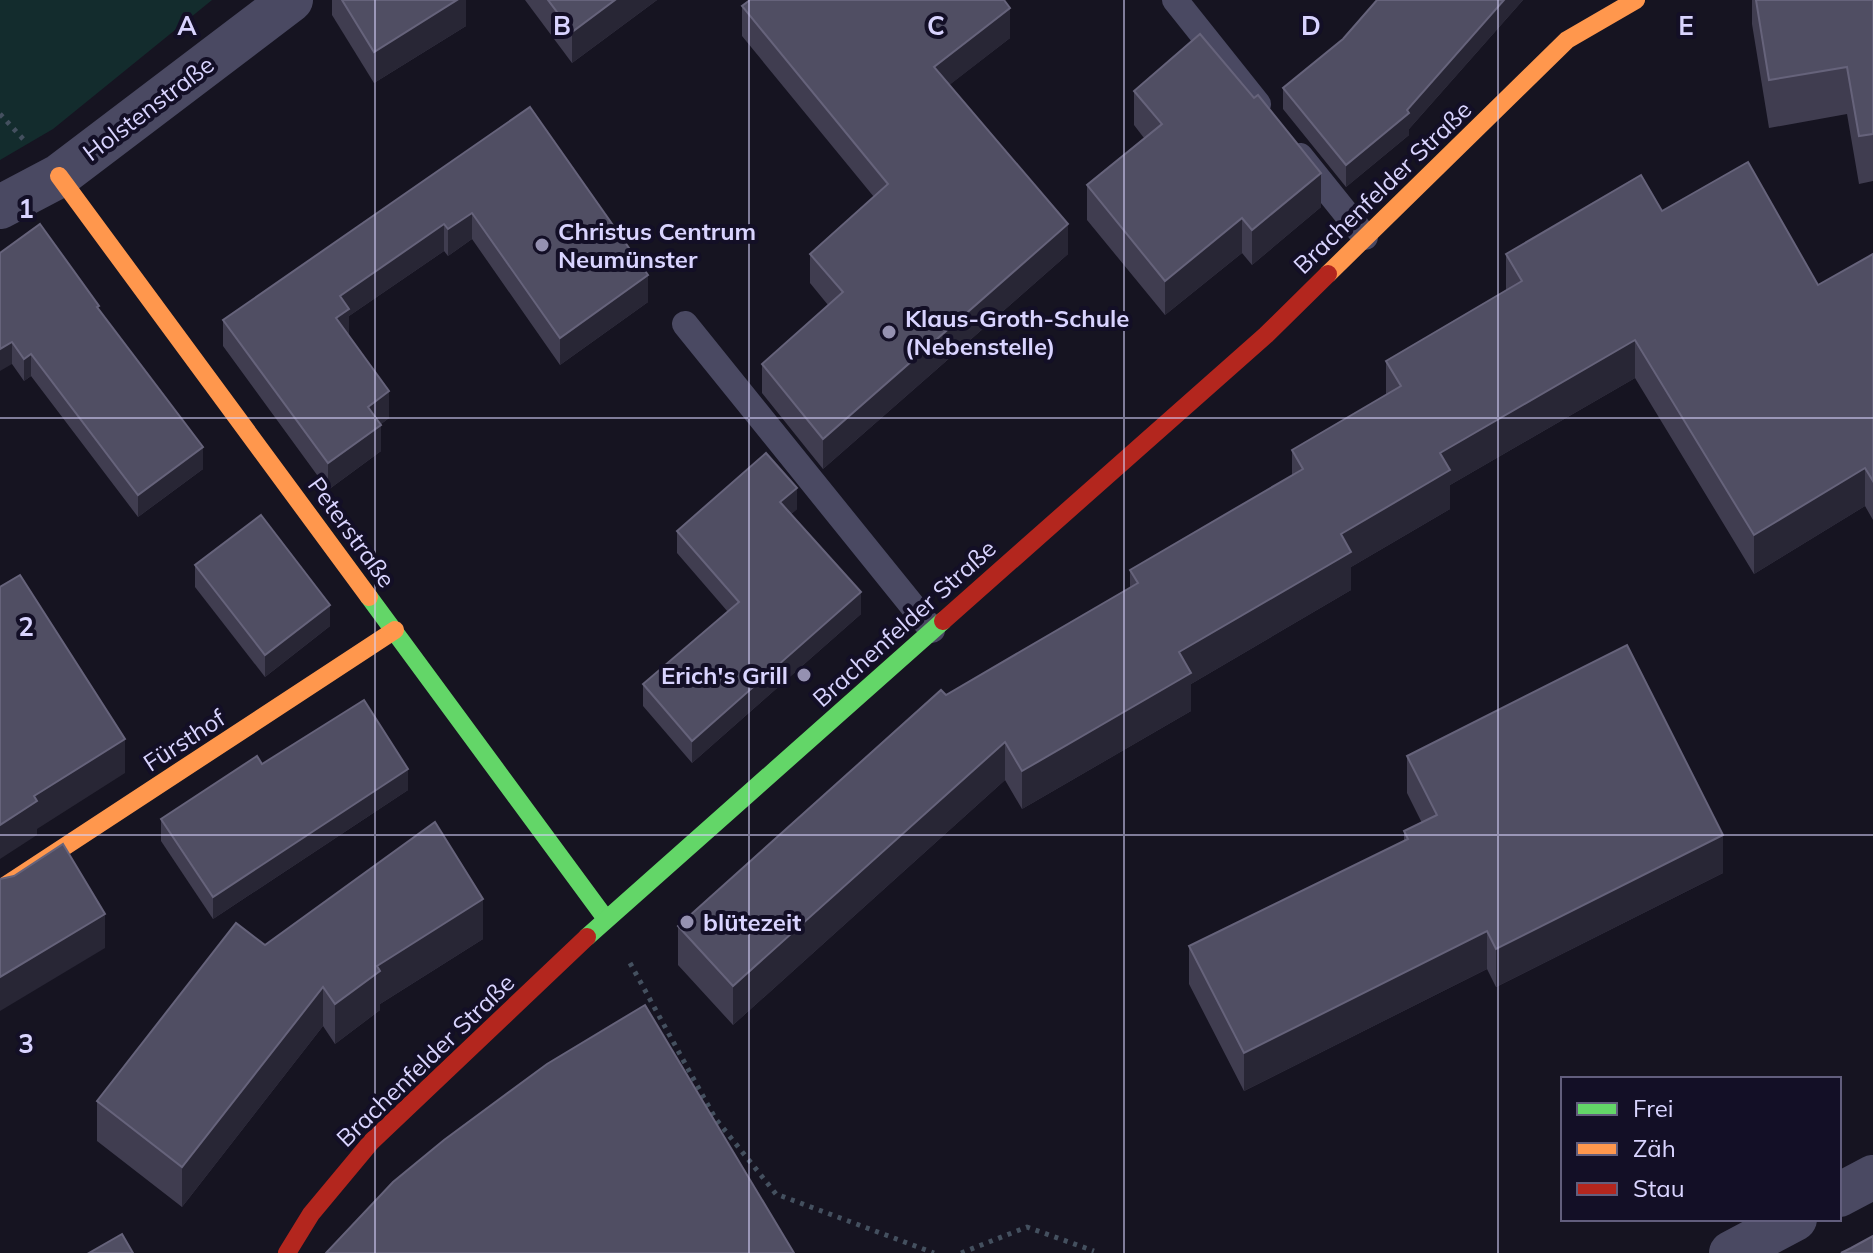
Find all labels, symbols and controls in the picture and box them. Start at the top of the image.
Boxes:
text: A [177,9,197,42]
text: B [553,9,571,42]
text: C [927,9,945,42]
text: D [1301,9,1321,42]
text: E [1678,9,1694,42]
street label: Holstenstraße [77,49,219,167]
street label: Brachenfelder Straße [1287,94,1477,280]
text: 1 [18,192,34,225]
place label: Christus Centrum Neumünster [558,216,756,274]
marker: Christus Centrum Neumünster [533,236,551,254]
place label: Klaus-Groth-Schule (Nebenstelle) [905,303,1129,361]
marker: Klaus-Groth-Schule (Nebenstelle) [880,323,898,341]
street label: Peterstraße [302,471,402,593]
street label: Brachenfelder Straße [806,533,1002,713]
text: 2 [18,610,34,643]
place label: Erich's Grill [661,660,788,690]
marker: Erich's Grill [795,666,813,684]
street label: Fürsthof [137,702,231,778]
place label: blütezeit [703,907,801,937]
marker: blütezeit [678,913,696,931]
street label: Brachenfelder Straße [330,967,520,1153]
text: 3 [18,1027,34,1060]
legend [1561,1077,1841,1221]
text: Frei [1633,1093,1674,1123]
text: Zäh [1633,1133,1676,1163]
text: Stau [1633,1173,1685,1203]

